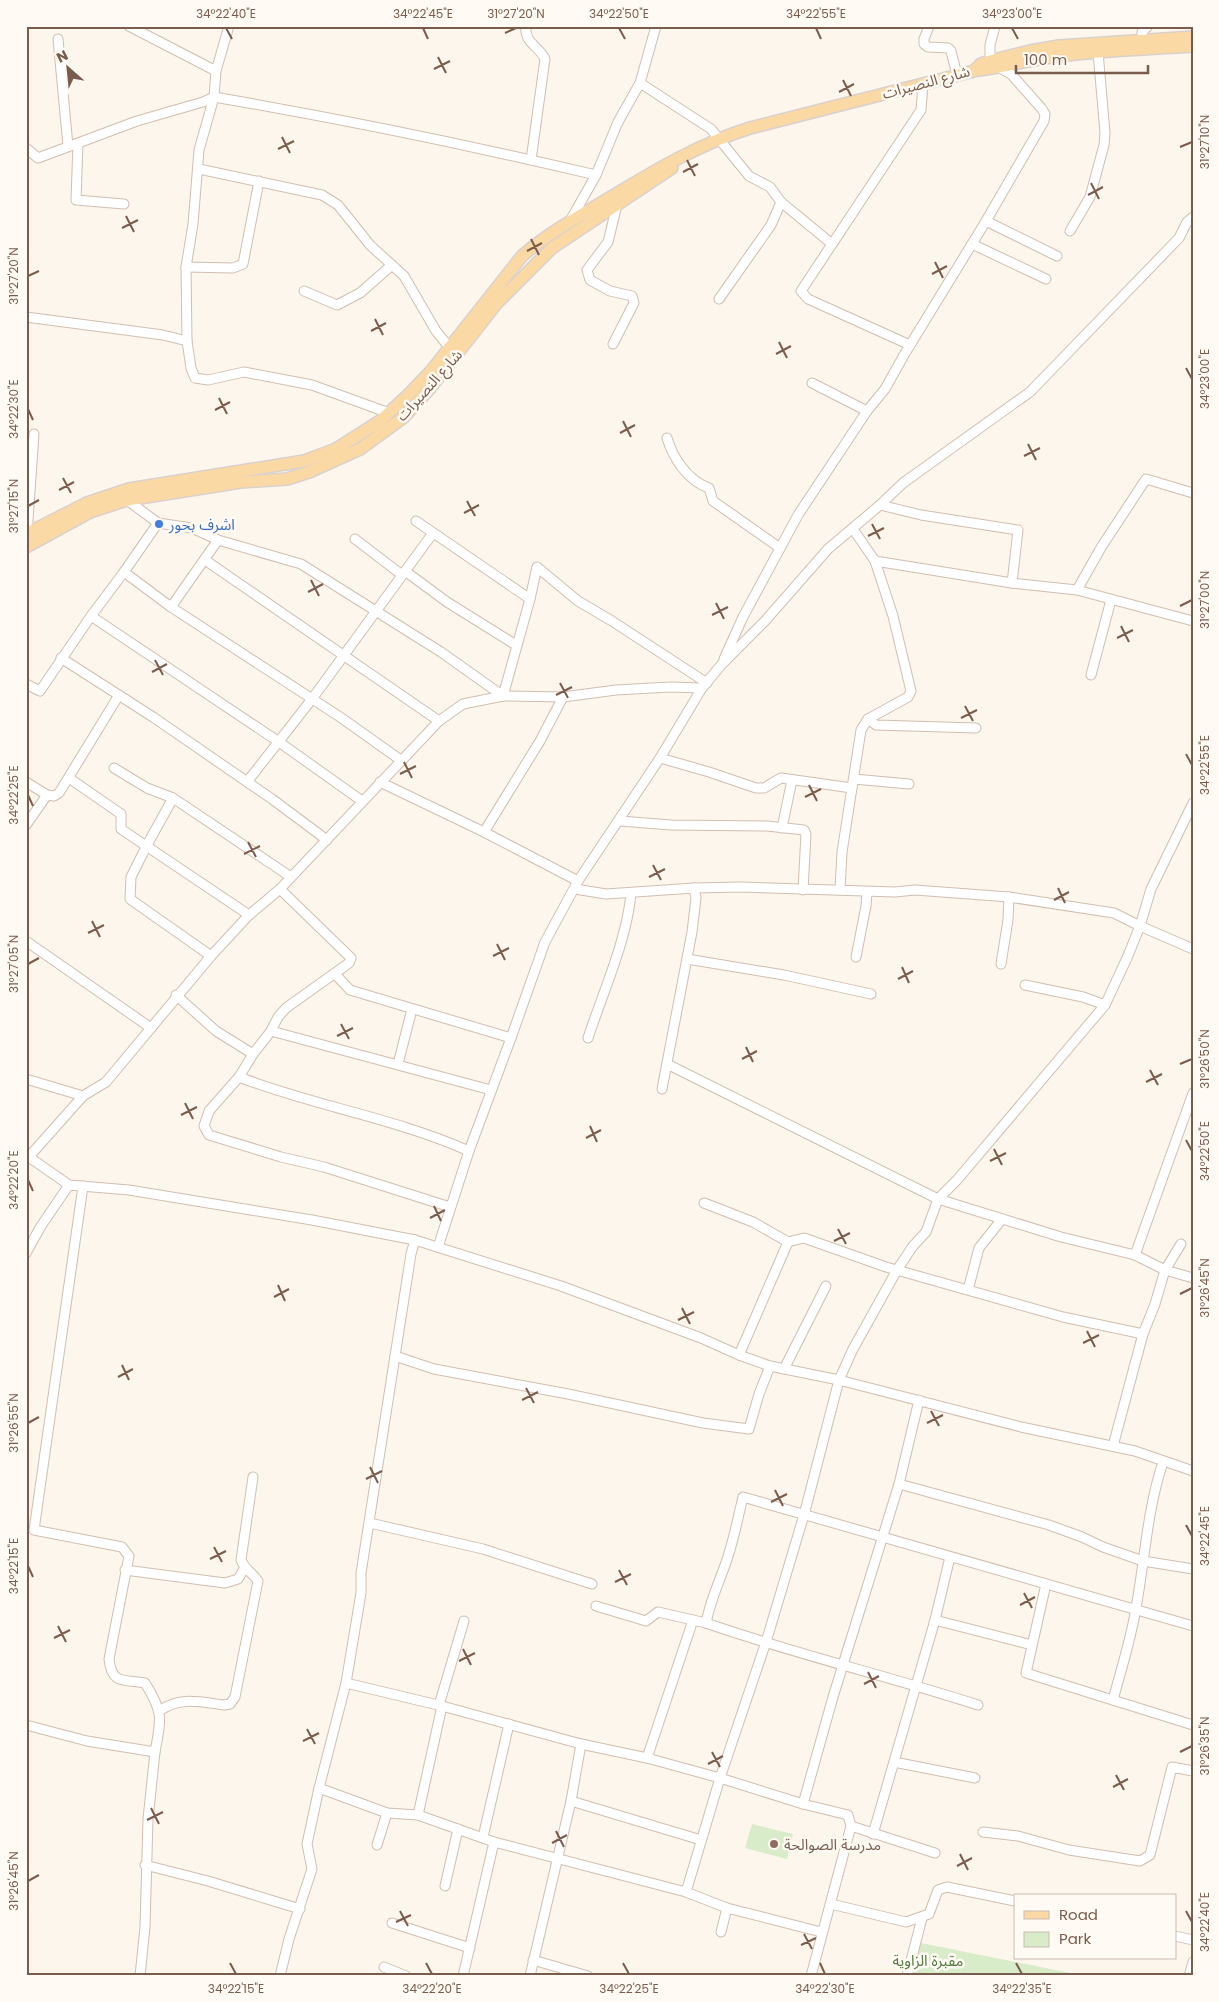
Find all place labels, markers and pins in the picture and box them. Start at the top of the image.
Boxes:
place label: اشرف بحور [168,514,235,535]
marker: اشرف بحور [153,518,165,530]
place label: مدرسة الصوالحة [784,1834,881,1855]
marker: مدرسة الصوالحة [768,1838,780,1850]

